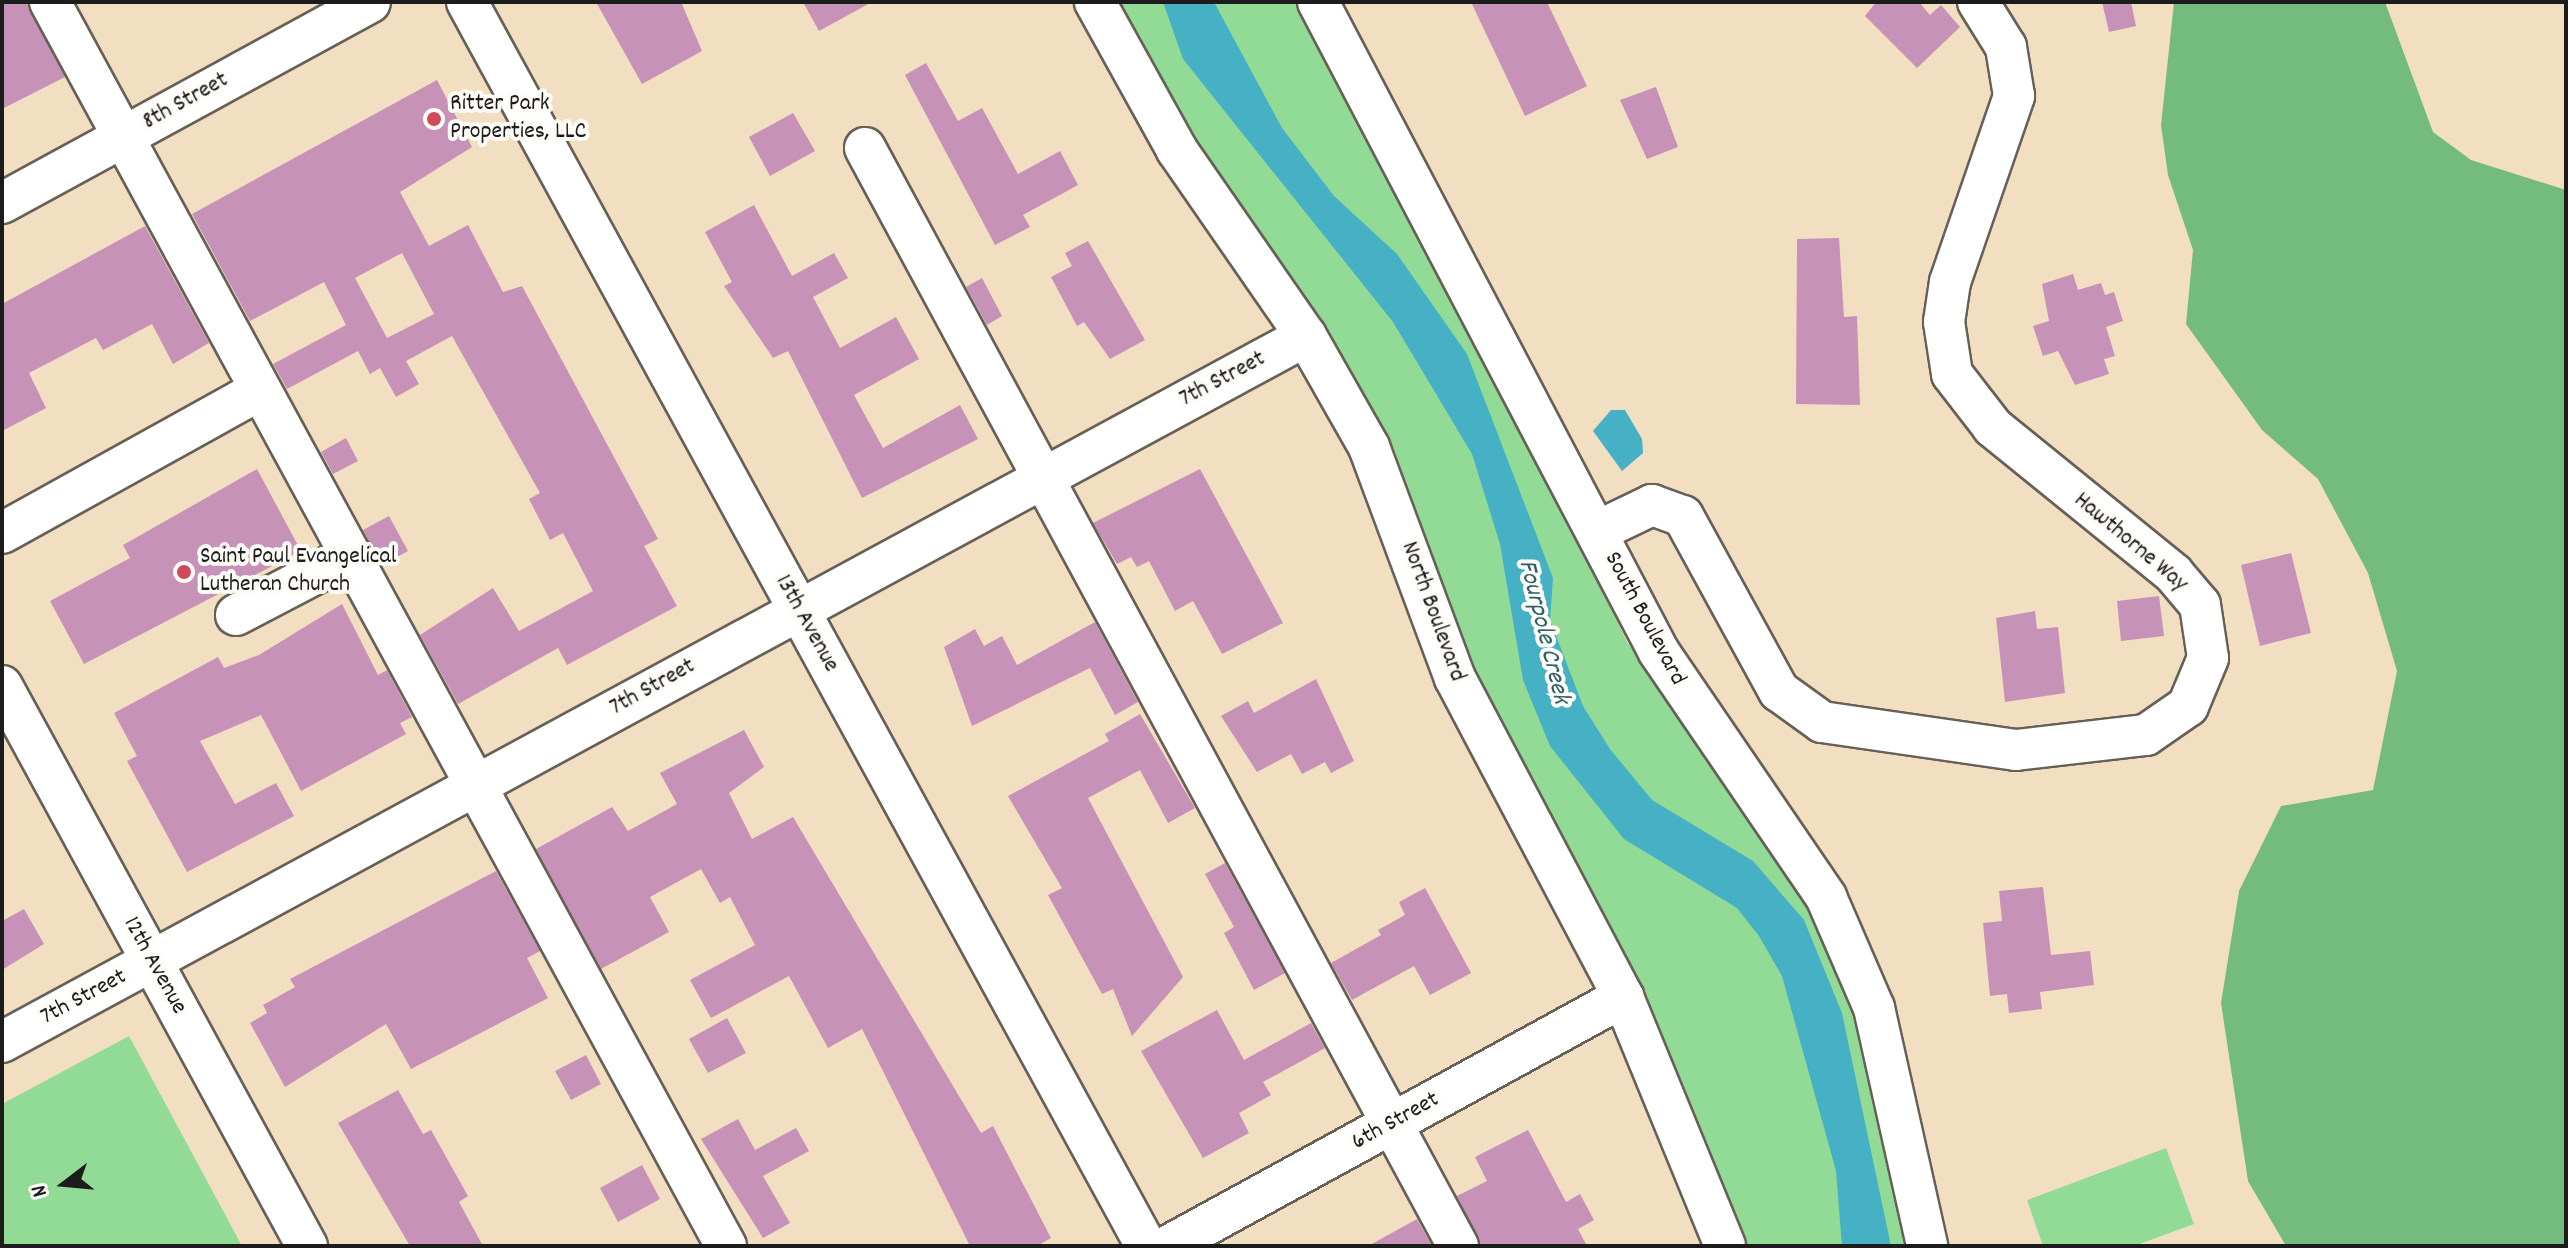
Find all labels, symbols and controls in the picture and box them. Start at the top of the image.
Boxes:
street label: 8th Street [138,67,234,137]
place label: Ritter Park Properties, LLC [450,91,586,147]
marker: Ritter Park Properties, LLC [425,110,443,128]
street label: 7th Street [1175,345,1271,415]
street label: Hawthorne Way [2067,487,2193,599]
street label: North Boulevard [1393,538,1471,686]
place label: Saint Paul Evangelical Lutheran Church [200,544,396,600]
street label: South Boulevard [1597,547,1691,691]
water label: Fourpole Creek [1510,557,1576,707]
marker: Saint Paul Evangelical Lutheran Church [175,563,193,581]
street label: 13th Avenue [767,570,845,678]
street label: 7th Street [605,653,701,723]
street label: 12th Avenue [116,912,192,1020]
street label: 7th Street [36,963,132,1033]
street label: 6th Street [1347,1086,1445,1158]
north arrow [24,1144,104,1224]
text: N [24,1181,57,1200]

